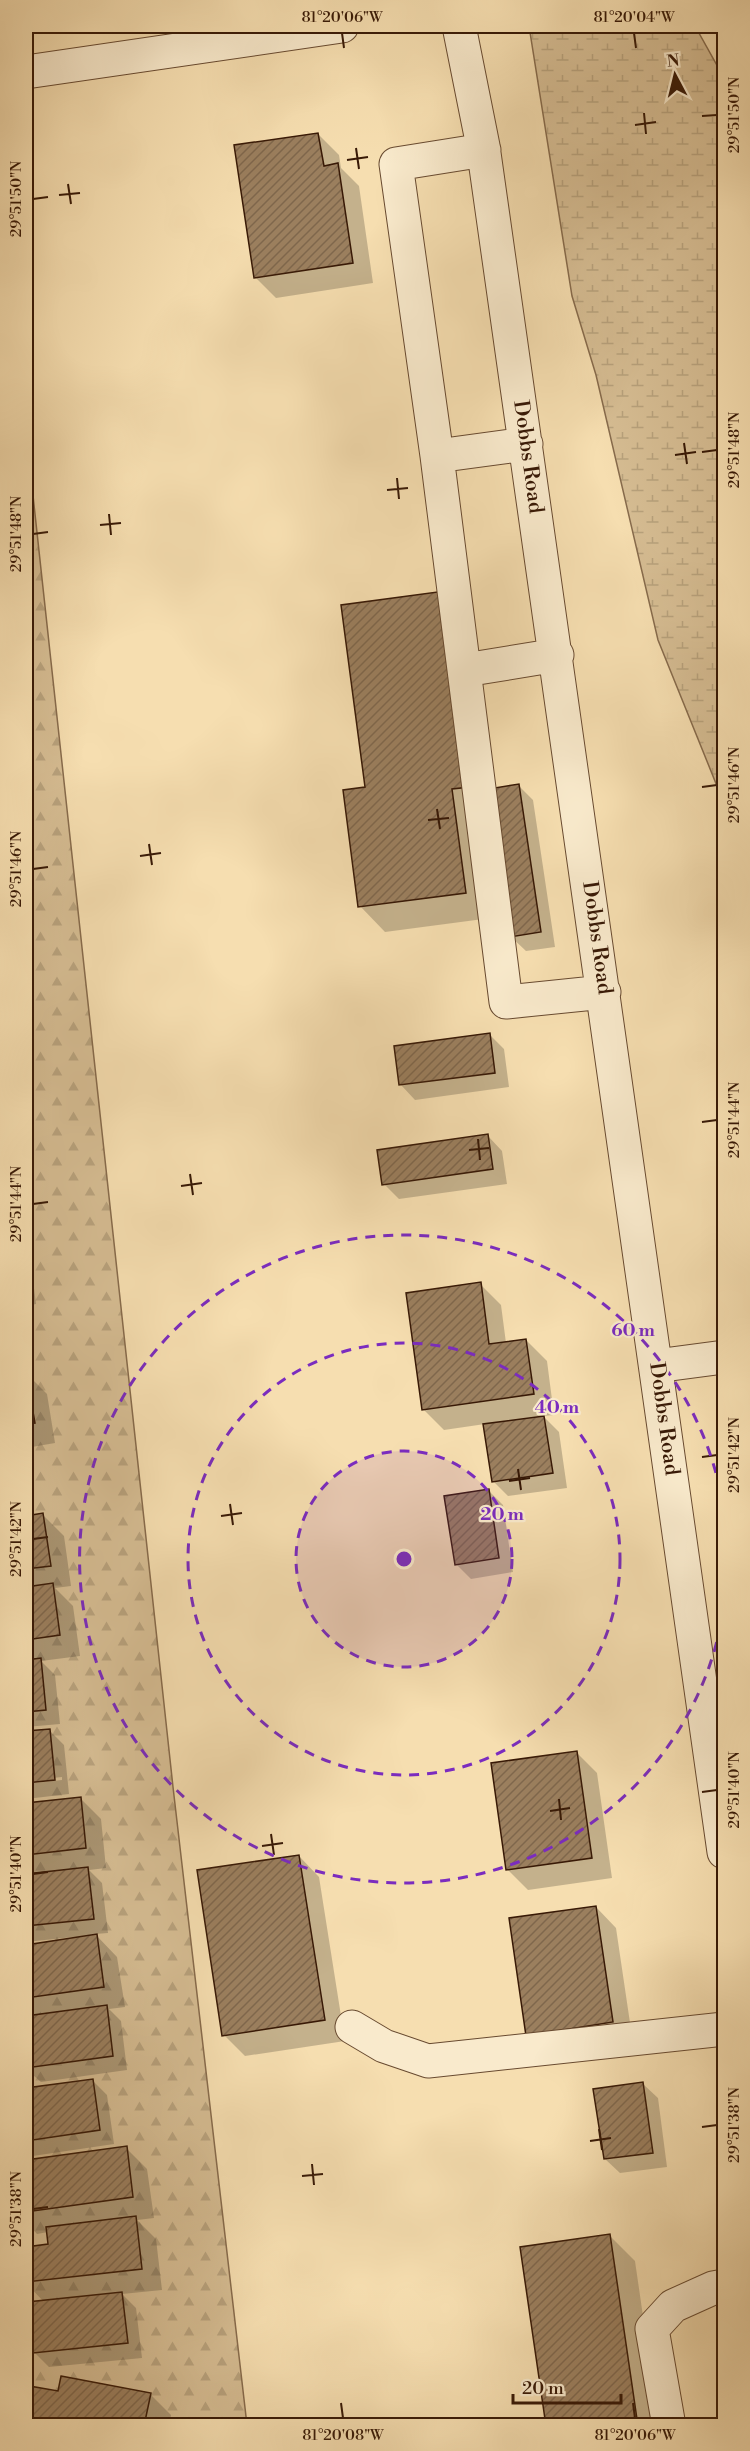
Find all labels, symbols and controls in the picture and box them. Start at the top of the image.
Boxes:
text: 81°20'06"W [301,8,383,27]
text: 81°20'04"W [593,8,675,27]
north arrow [645,45,705,105]
text: N [666,50,681,72]
text: 29°51'50"N [725,77,744,153]
text: 29°51'50"N [7,161,26,237]
street label: Dobbs Road [507,399,549,515]
text: 29°51'48"N [725,412,744,488]
text: 29°51'48"N [7,496,26,572]
text: 29°51'46"N [725,747,744,823]
text: 29°51'46"N [7,831,26,907]
street label: Dobbs Road [576,880,618,996]
text: 29°51'44"N [725,1082,744,1158]
text: 29°51'44"N [7,1166,26,1242]
text: 60 m [611,1319,655,1342]
street label: Dobbs Road [643,1361,685,1477]
text: 40 m [535,1396,580,1419]
text: 29°51'42"N [725,1417,744,1493]
text: 29°51'42"N [7,1501,26,1577]
text: 20 m [480,1503,524,1526]
centre of rings [394,1549,414,1569]
text: 29°51'40"N [725,1751,744,1829]
text: 29°51'40"N [7,1835,26,1913]
text: 29°51'38"N [725,2087,744,2163]
text: 29°51'38"N [7,2171,26,2247]
scale bar [513,2367,621,2405]
text: 20 m [522,2377,564,2400]
text: 81°20'08"W [302,2426,384,2445]
text: 81°20'06"W [594,2426,676,2445]

